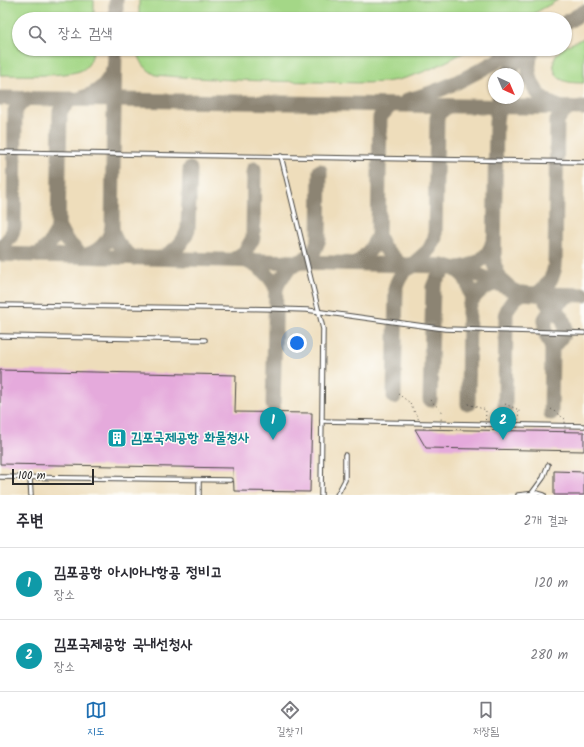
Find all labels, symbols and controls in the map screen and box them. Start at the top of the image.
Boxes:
search box [12,12,572,56]
text: 장소 검색 [58,22,112,46]
icon: search [26,23,48,45]
north arrow [488,68,524,104]
your location [287,333,307,353]
pin: 1 [260,407,286,440]
pin: 2 [490,407,516,440]
building icon: 김포국제공항 화물청사 [106,427,128,449]
place label: 김포국제공항 화물청사 [131,427,250,449]
scale bar [12,467,94,486]
text: 100 m [18,467,46,485]
text: 주변 [16,508,43,535]
text: 2개 결과 [524,511,568,532]
text: 김포공항 아시아나항공 정비고 [54,561,222,585]
text: 1 [27,573,31,594]
text: 120 m [534,573,568,594]
text: 장소 [54,585,75,606]
text: 김포국제공항 국내선청사 [54,633,193,657]
text: 2 [25,645,33,666]
text: 280 m [531,645,568,666]
text: 장소 [54,657,75,678]
tab: 지도 [85,699,107,741]
tab: 길찾기 [276,699,303,741]
tab: 저장됨 [473,699,499,741]

